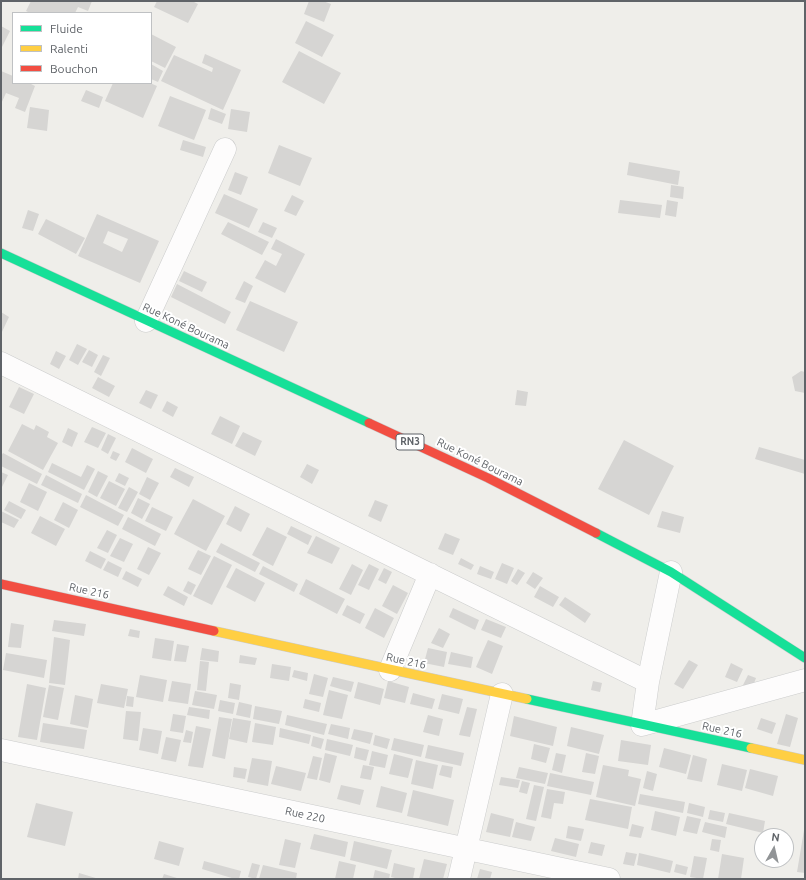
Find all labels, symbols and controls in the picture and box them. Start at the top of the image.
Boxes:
legend [12,12,152,84]
text: Fluide [50,22,83,35]
text: Ralenti [50,42,88,55]
text: Bouchon [50,62,98,75]
street label: Rue Koné Bourama [141,300,231,352]
road number: RN3 [396,434,424,450]
street label: Rue Koné Bourama [435,435,525,489]
street label: Rue 216 [68,580,110,602]
street label: Rue 216 [385,650,427,672]
street label: Rue 216 [701,719,743,741]
street label: Rue 220 [284,804,326,826]
north arrow [754,828,794,868]
text: N [771,831,780,844]

